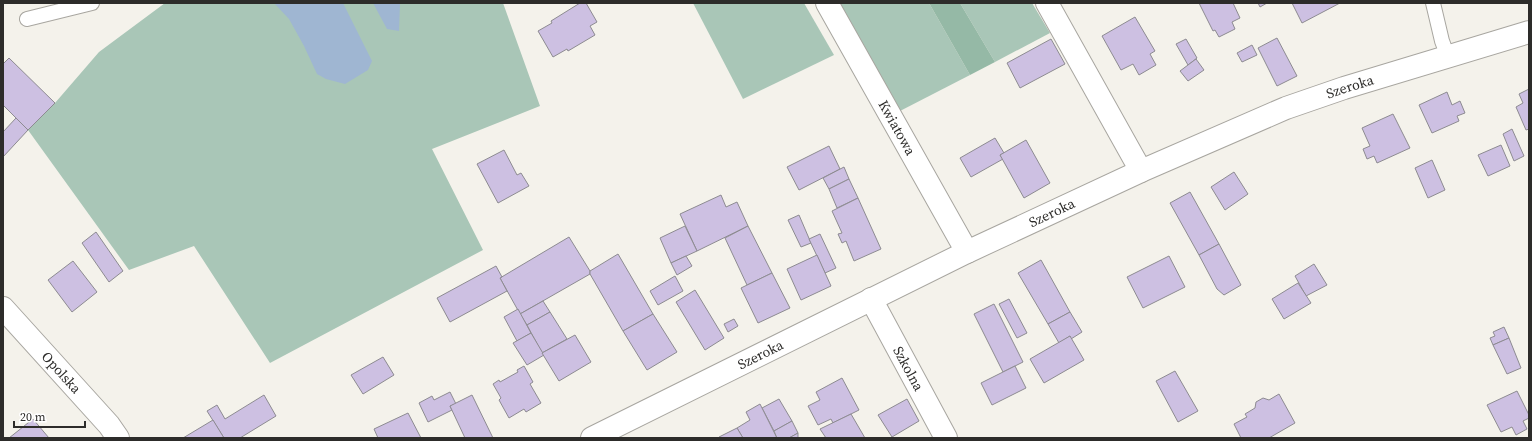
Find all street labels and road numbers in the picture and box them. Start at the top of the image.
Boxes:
street label: Szeroka [1323,69,1377,103]
street label: Kwiatowa [874,96,921,160]
street label: Szeroka [1025,193,1079,232]
street label: Szeroka [734,334,788,374]
street label: Szkolna [888,343,929,395]
street label: Opolska [37,347,86,399]

